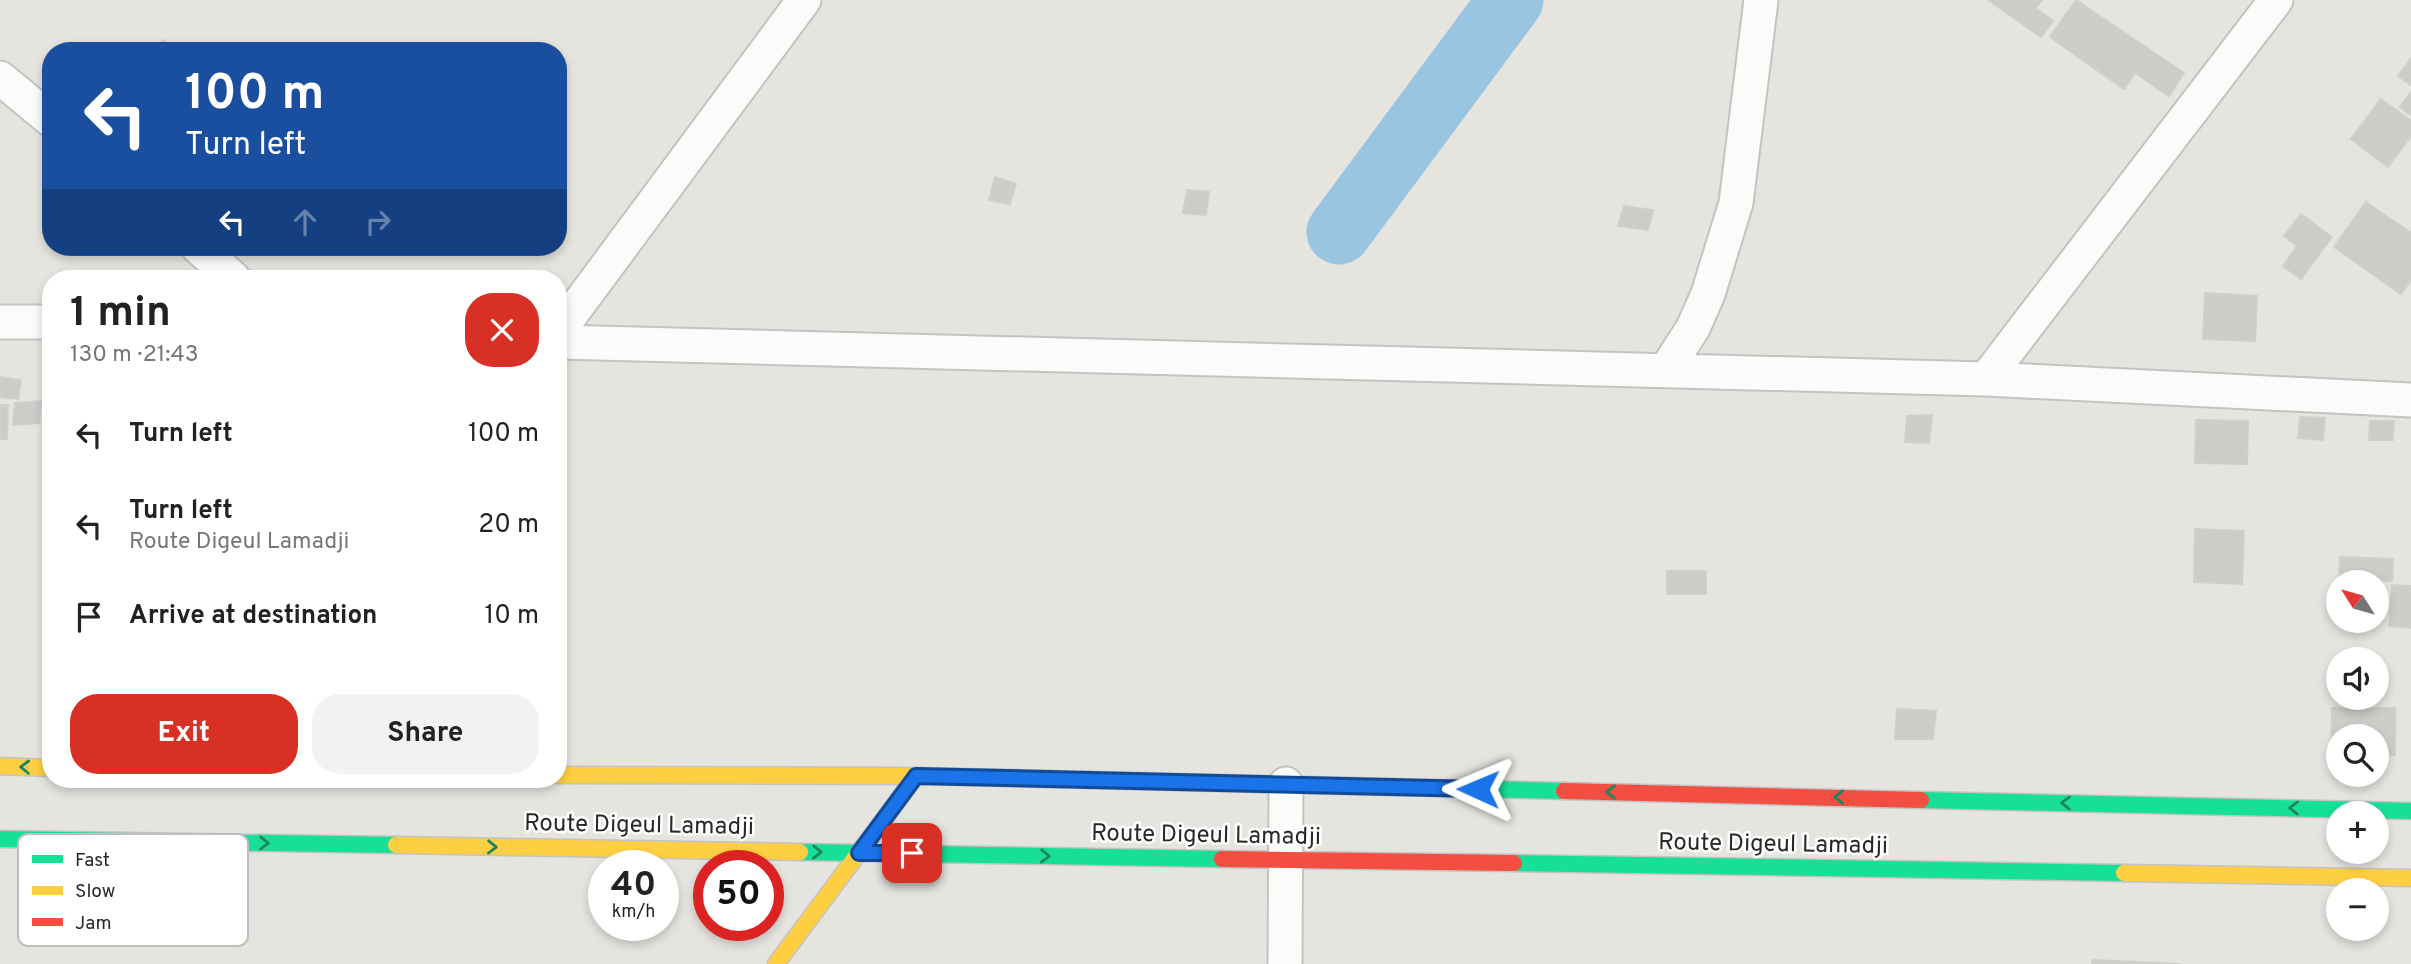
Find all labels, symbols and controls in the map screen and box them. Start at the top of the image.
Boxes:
text: 100 m [185,65,324,127]
icon: left [70,70,161,161]
text: Turn left [185,126,306,166]
icon: left [213,203,251,241]
icon: ahead [286,203,324,241]
icon: right [359,203,397,241]
text: 1 min [70,288,171,341]
button: close [465,293,539,367]
text: 130 m · 21:43 [70,341,199,370]
icon: left [70,416,108,454]
text: Turn left [129,418,233,451]
text: 100 m [468,418,539,451]
text: Turn left [129,495,233,528]
icon: left [70,507,108,545]
text: 20 m [478,509,539,542]
text: Route Digeul Lamadji [129,528,349,557]
north arrow [2326,570,2389,634]
map controls [2326,570,2389,941]
icon: arrive [70,598,108,636]
text: Arrive at destination [129,600,377,633]
text: 10 m [484,600,539,633]
button: sound [2326,647,2389,710]
button: Exit [70,694,298,774]
button: Share [312,694,539,774]
button: search [2326,724,2389,787]
position arrow [1441,752,1515,826]
one-way arrow [20,759,30,775]
one-way arrow [1606,784,1616,800]
one-way arrow [1833,790,1844,805]
one-way arrow [2061,795,2072,810]
one-way arrow [2288,800,2299,816]
button: + [2326,801,2389,864]
street label: Route Digeul Lamadji [524,809,754,843]
street label: Route Digeul Lamadji [1091,819,1321,853]
pin [882,823,942,883]
street label: Route Digeul Lamadji [1658,828,1888,862]
legend [18,834,248,946]
icon: arrive [893,834,931,872]
one-way arrow [259,835,270,851]
one-way arrow [486,839,497,854]
one-way arrow [812,844,823,860]
one-way arrow [1040,848,1050,864]
text: Fast [75,849,110,873]
speed limit sign: 50 [693,850,784,941]
text: 40 [611,864,656,908]
button: − [2326,878,2389,941]
text: Slow [75,880,115,904]
text: km/h [612,901,655,924]
text: Jam [75,912,112,936]

